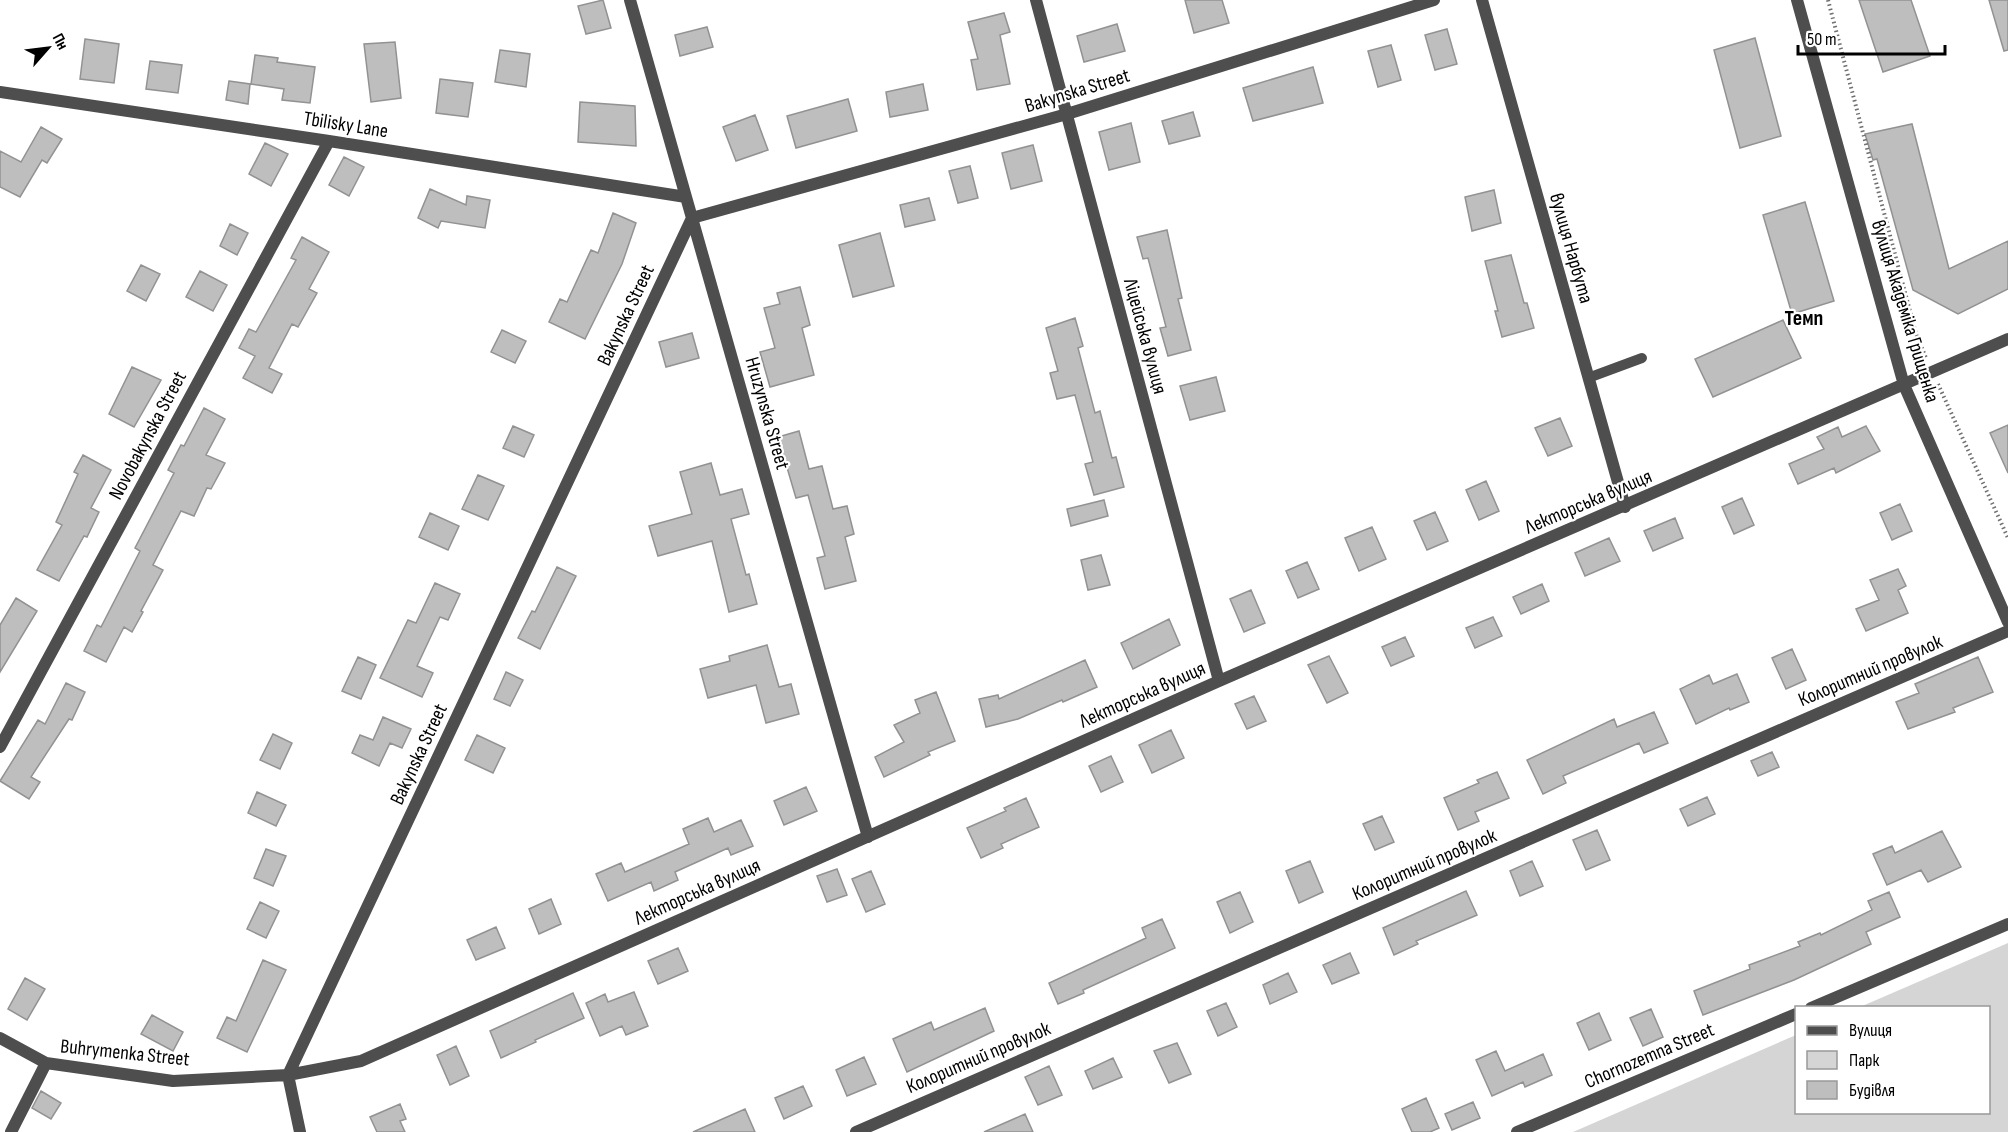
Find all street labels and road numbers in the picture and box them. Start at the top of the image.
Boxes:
street label: Bakynska Street [1022,64,1133,118]
street label: Tbilisky Lane [302,106,390,144]
street label: вулиця Нарбута [1544,191,1598,306]
street label: вулиця Академіка Грищенка [1866,217,1944,405]
street label: Bakynska Street [592,261,660,370]
street label: Ліцейська вулиця [1118,275,1172,397]
street label: Hruzynska Street [740,354,795,472]
street label: Novobakynska Street [104,367,192,504]
street label: Лекторська вулиця [1520,464,1655,540]
street label: Колоритний провулок [1795,630,1946,712]
street label: Лекторська вулиця [1075,656,1209,734]
street label: Bakynska Street [385,700,453,809]
street label: Колоритний провулок [1349,824,1500,906]
street label: Лекторська вулиця [630,853,764,931]
street label: Колоритний провулок [903,1017,1054,1099]
street label: Chornozemna Street [1581,1018,1718,1094]
street label: Buhrymenka Street [59,1034,191,1072]

